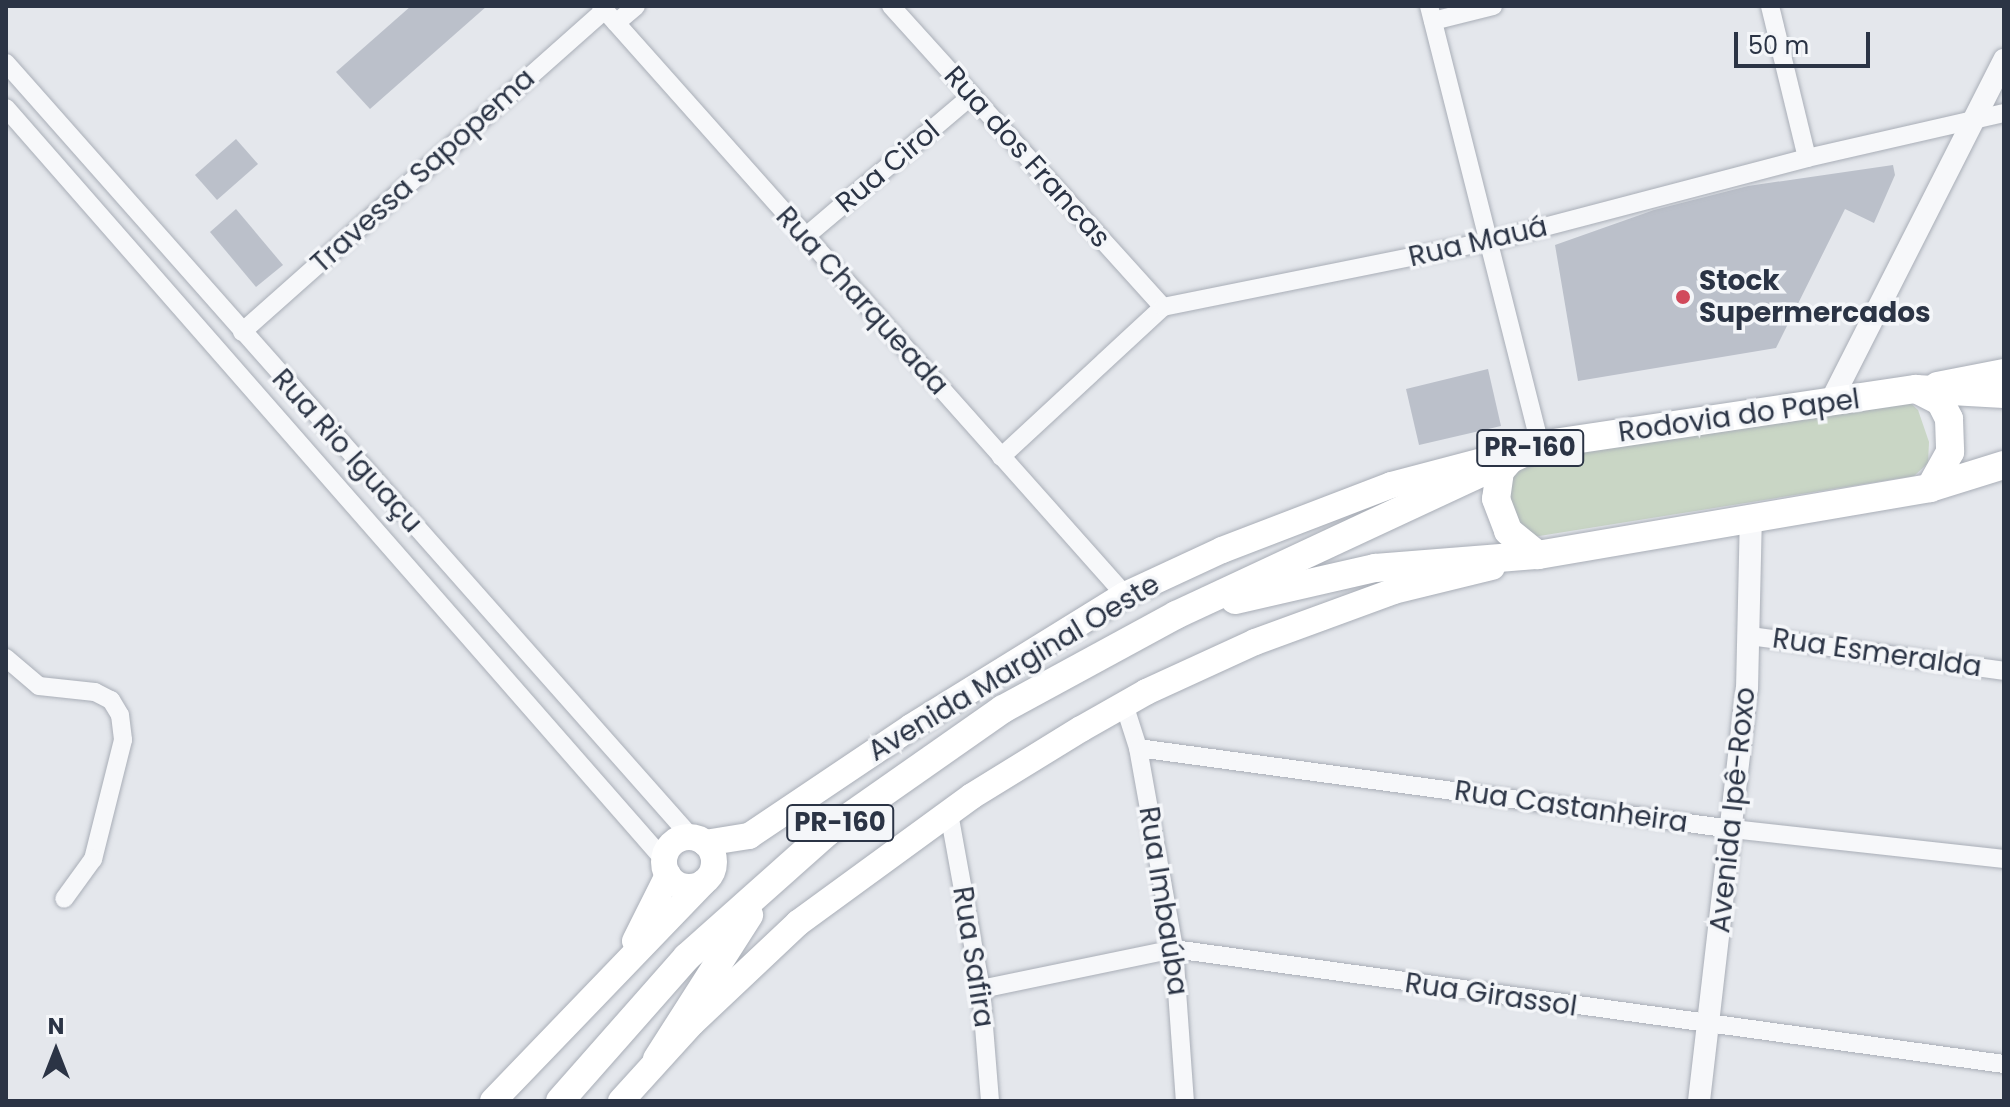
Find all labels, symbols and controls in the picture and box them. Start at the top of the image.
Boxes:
scale bar [1738,16,1874,66]
text: 50 m [1748,29,1809,62]
street label: Rua dos Francas [937,59,1117,255]
street label: Travessa Sapopema [304,62,542,280]
street label: Rua Cirol [829,114,947,220]
street label: Rua Charqueada [769,200,955,402]
street label: Rua Mauá [1405,210,1551,274]
place label: Stock Supermercados [1699,264,1931,330]
marker: Stock Supermercados [1674,288,1692,306]
street label: Rua Rio Iguaçu [265,362,429,540]
street label: Rodovia do Papel [1616,382,1862,450]
road number: PR-160 [1476,426,1584,470]
street label: Avenida Marginal Oeste [862,568,1166,768]
street label: Rua Esmeralda [1770,622,1984,684]
street label: Avenida Ipê-Roxo [1703,685,1763,935]
street label: Rua Castanheira [1452,774,1690,840]
road number: PR-160 [786,801,894,845]
street label: Rua Imbaúba [1131,804,1195,998]
street label: Rua Safira [945,884,1001,1030]
street label: Rua Girassol [1403,966,1579,1024]
north arrow [16,1011,96,1091]
text: N [48,1011,64,1042]

